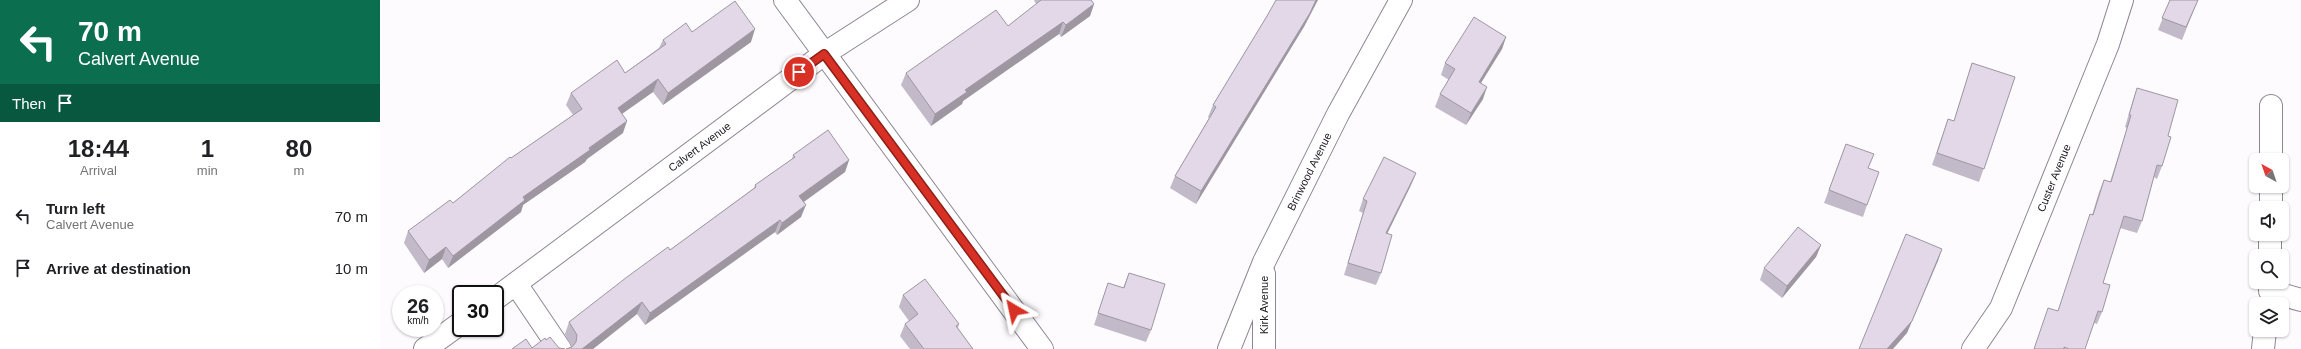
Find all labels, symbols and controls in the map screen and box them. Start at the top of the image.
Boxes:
icon: left [12,16,64,68]
text: 70 m [78,16,142,47]
text: Calvert Avenue [78,49,200,69]
pin [782,55,816,89]
icon: arrive [788,61,810,83]
icon: arrive [54,92,76,114]
text: Then [12,95,46,112]
street label: Calvert Avenue [666,120,733,174]
street label: Brinwood Avenue [1285,131,1334,212]
text: 18:44 [68,135,129,162]
text: 1 [201,135,214,162]
text: 80 [286,135,312,162]
street label: Custer Avenue [2035,142,2073,214]
north arrow [2249,153,2289,193]
map controls [2249,153,2289,337]
text: Arrival [80,163,117,178]
text: min [197,163,218,178]
text: m [293,163,304,178]
text: Turn left [46,200,105,217]
button: sound [2249,201,2289,241]
icon: left [12,205,34,227]
text: 70 m [335,208,368,225]
text: Calvert Avenue [46,217,134,232]
button: search [2249,249,2289,289]
icon: arrive [12,257,34,279]
text: Arrive at destination [46,260,191,277]
text: 10 m [335,260,368,277]
street label: Kirk Avenue [1258,276,1270,334]
speed limit sign: 30 [452,285,504,337]
position arrow [993,289,1035,331]
text: 26 [407,295,429,317]
button: layers [2249,297,2289,337]
text: km/h [407,315,429,326]

